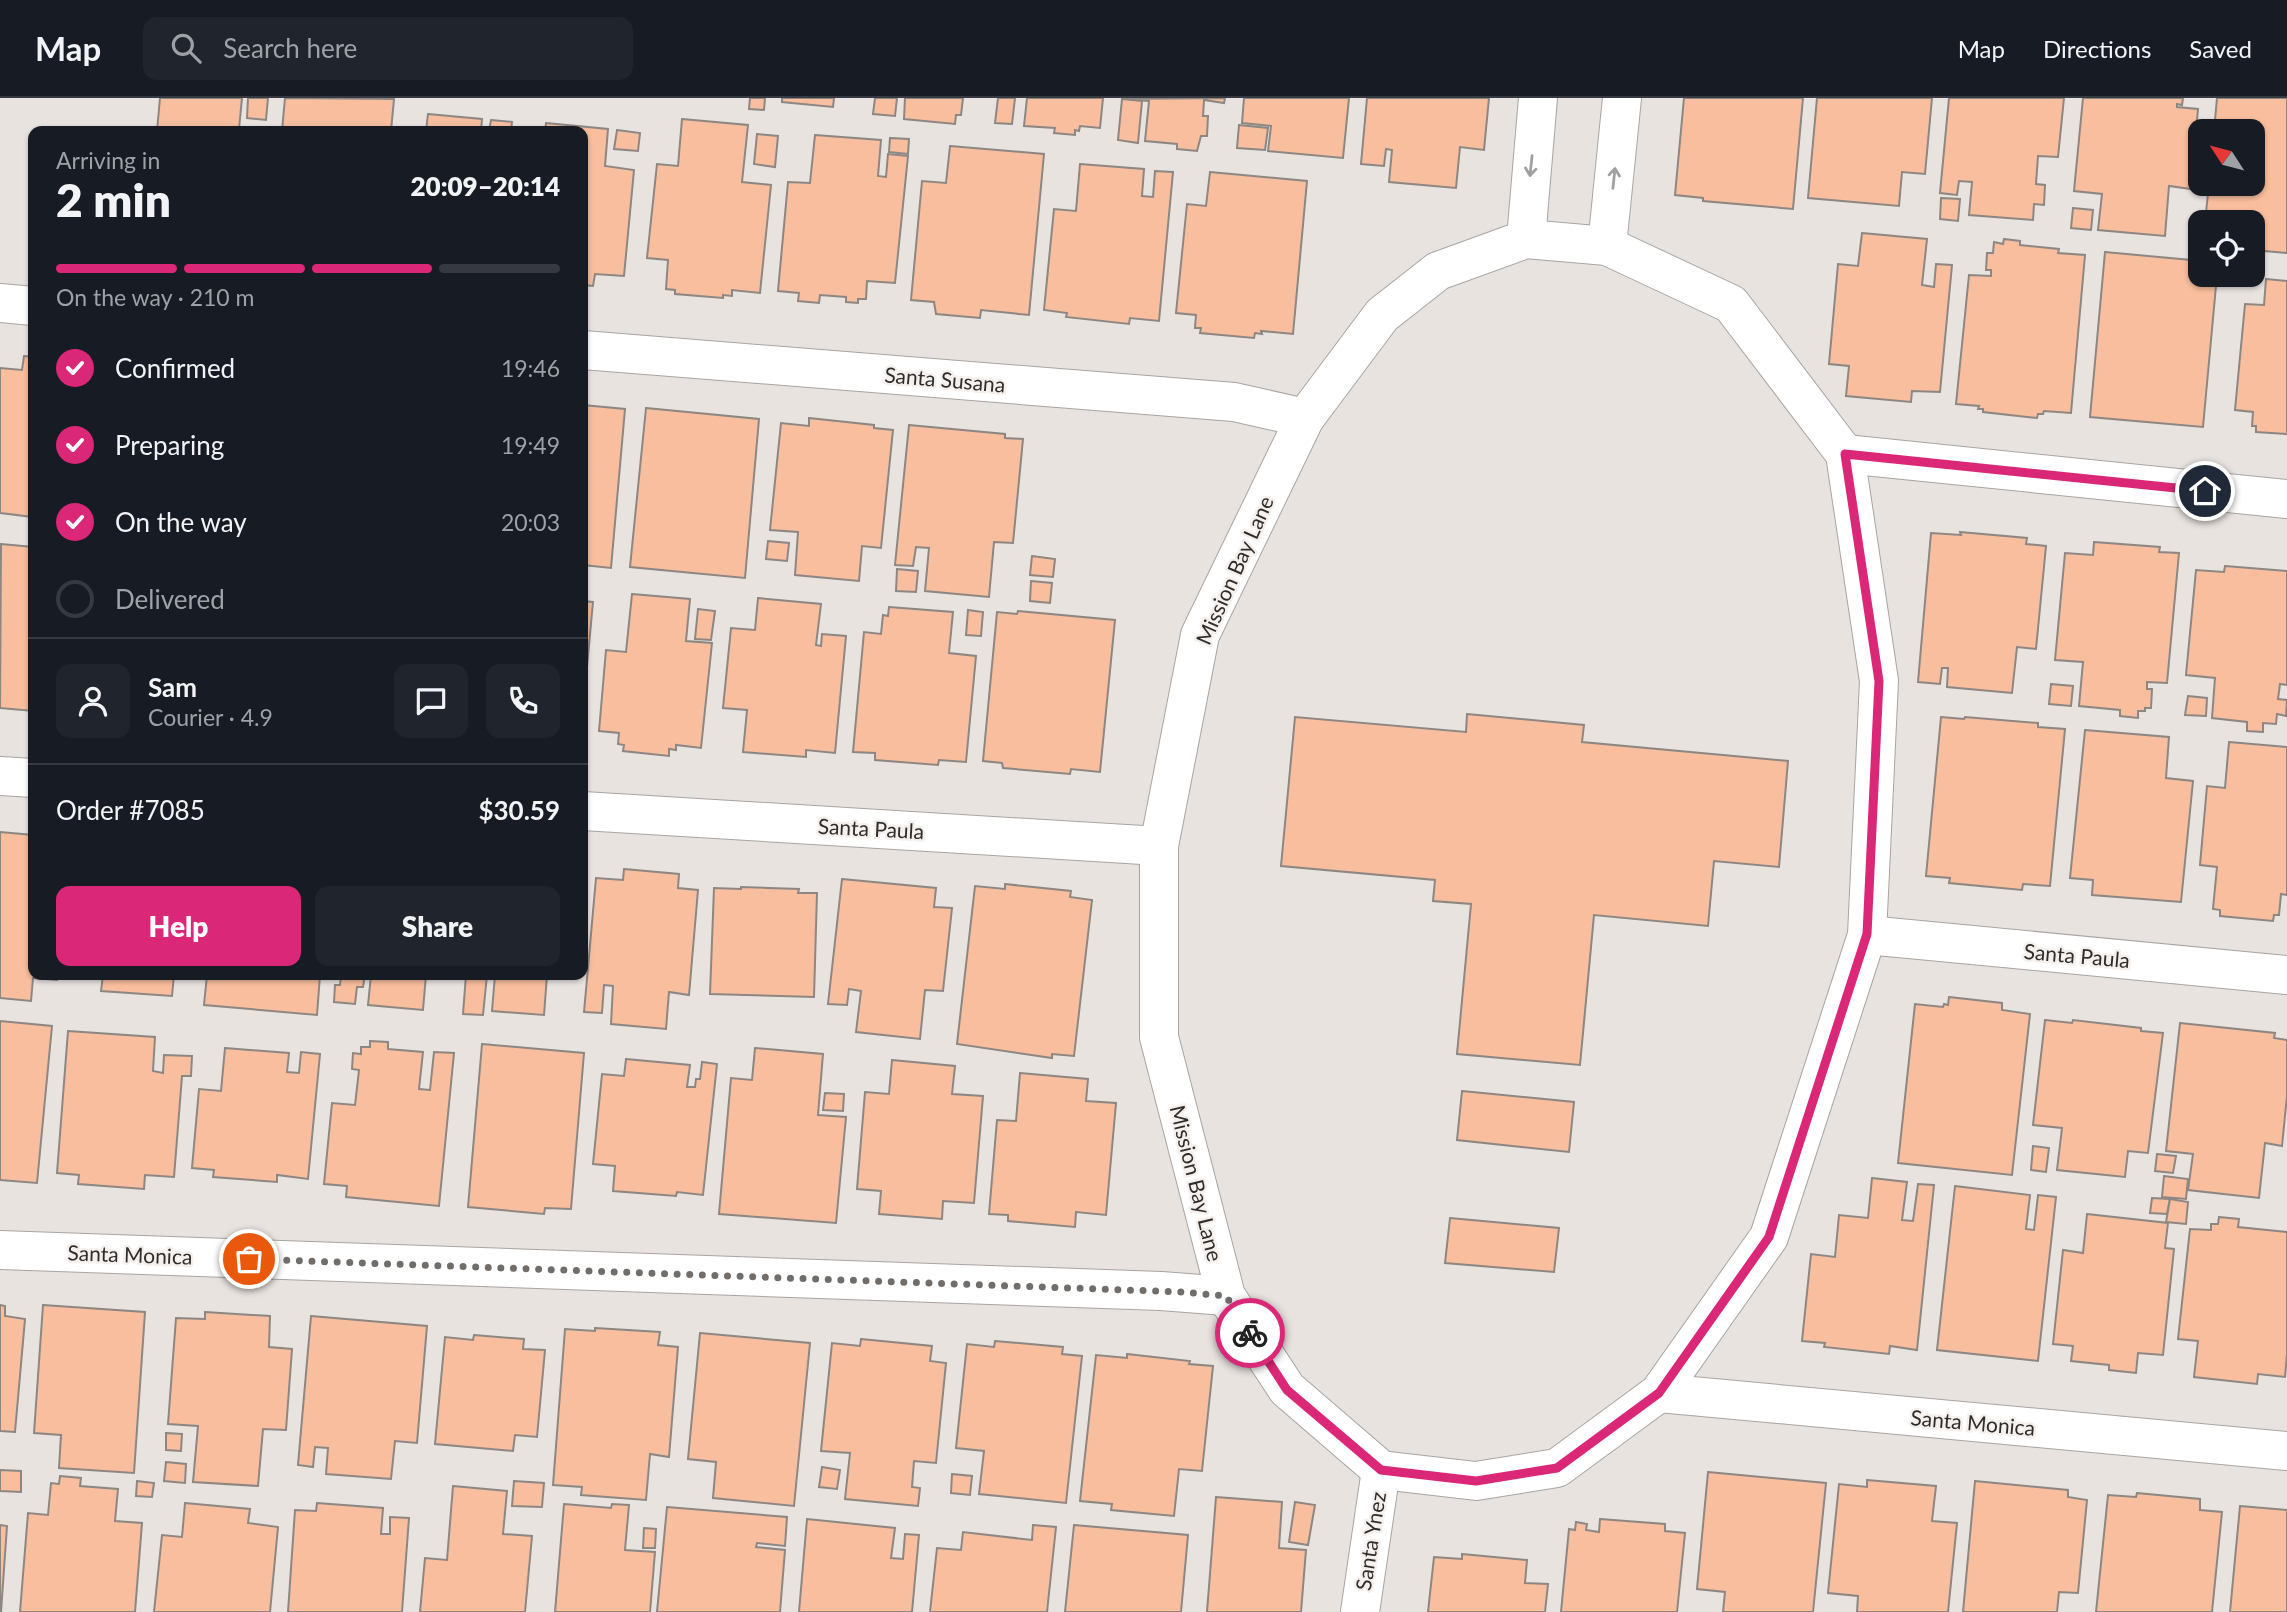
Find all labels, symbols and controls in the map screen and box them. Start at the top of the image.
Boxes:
search box [143,17,633,80]
text: Map [35,28,101,68]
icon: search [167,29,205,67]
text: Search here [223,32,357,64]
text: Map [1958,34,2005,63]
text: Directions [2043,34,2151,63]
text: Saved [2189,34,2252,63]
north arrow [2188,119,2264,196]
map controls [2188,119,2265,287]
text: Arriving in [56,146,160,174]
one-way arrow [1524,154,1537,177]
one-way arrow [1607,168,1620,190]
text: 20:09–20:14 [410,170,560,202]
text: 2 min [56,172,171,227]
button: locate [2188,210,2265,287]
text: On the way · 210 m [56,283,255,311]
icon: check [56,349,94,387]
text: Confirmed [115,352,235,384]
text: 19:46 [501,354,560,382]
street label: Santa Susana [884,361,1006,397]
icon: check [56,426,94,464]
text: Preparing [115,429,224,461]
text: 19:49 [501,431,560,459]
pin [2175,461,2235,521]
icon: home [2186,472,2224,510]
street label: Mission Bay Lane [1190,492,1278,648]
icon: check [56,503,94,541]
text: On the way [115,506,247,538]
text: 20:03 [501,508,560,536]
text: Delivered [115,583,225,615]
button: person [56,664,130,738]
button: chat [394,664,468,738]
button: phone [486,664,560,738]
text: Sam [148,671,197,703]
text: Courier · 4.9 [148,703,273,731]
text: Order #7085 [56,794,205,826]
text: $30.59 [478,794,560,826]
street label: Santa Paula [817,813,925,843]
button: Help [56,886,301,966]
button: Share [315,886,560,966]
street label: Santa Paula [2023,938,2131,972]
street label: Mission Bay Lane [1166,1102,1228,1264]
pin [219,1229,279,1289]
street label: Santa Monica [67,1239,193,1269]
icon: bag [230,1240,268,1278]
courier [1215,1298,1285,1368]
icon: bike [1231,1314,1269,1352]
street label: Santa Monica [1910,1404,2036,1440]
street label: Santa Ynez [1350,1490,1390,1592]

